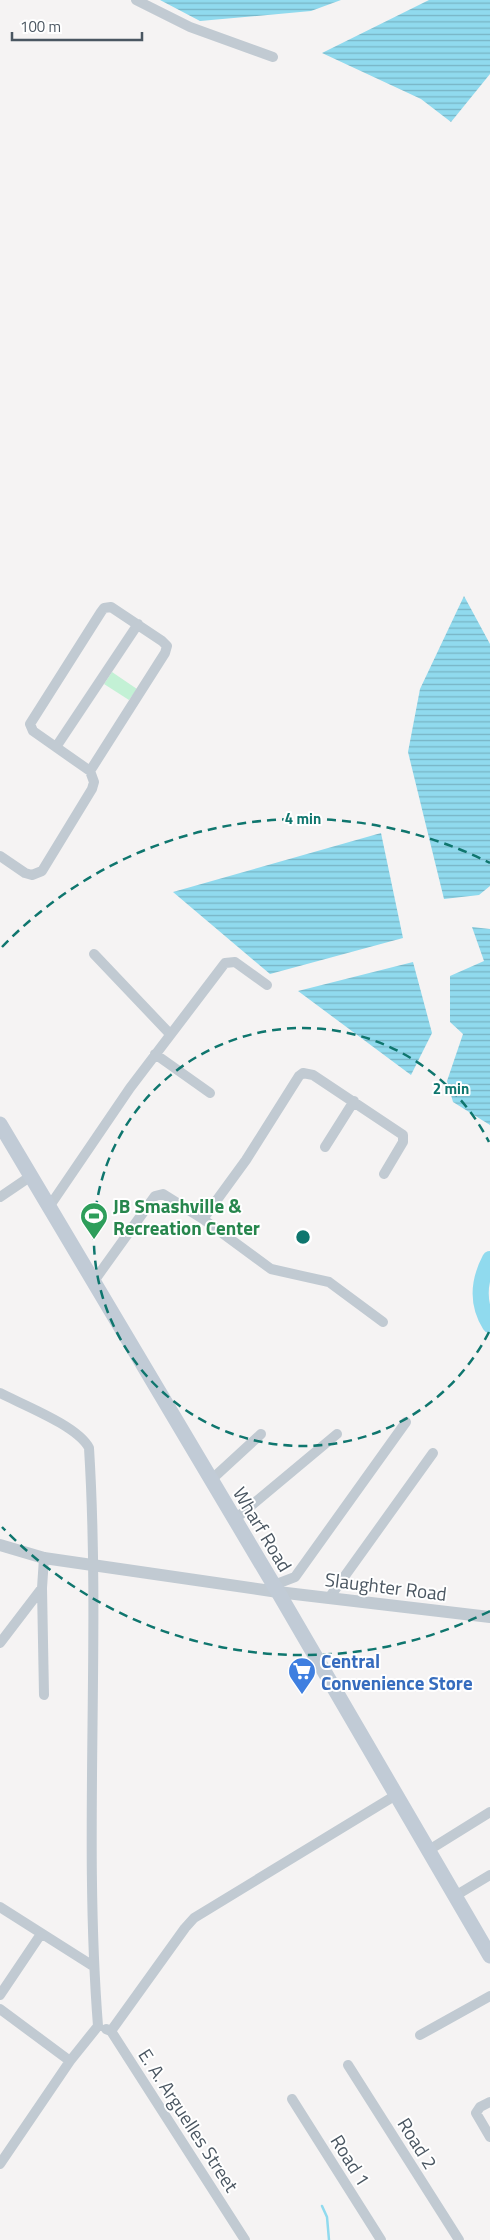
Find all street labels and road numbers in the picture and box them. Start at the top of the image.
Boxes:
street label: Wharf Road [226,1481,300,1577]
street label: Slaughter Road [324,1564,448,1608]
street label: E. A. Arguelles Street [132,2042,247,2198]
street label: Road 2 [391,2112,445,2174]
street label: Road 1 [324,2129,378,2191]

